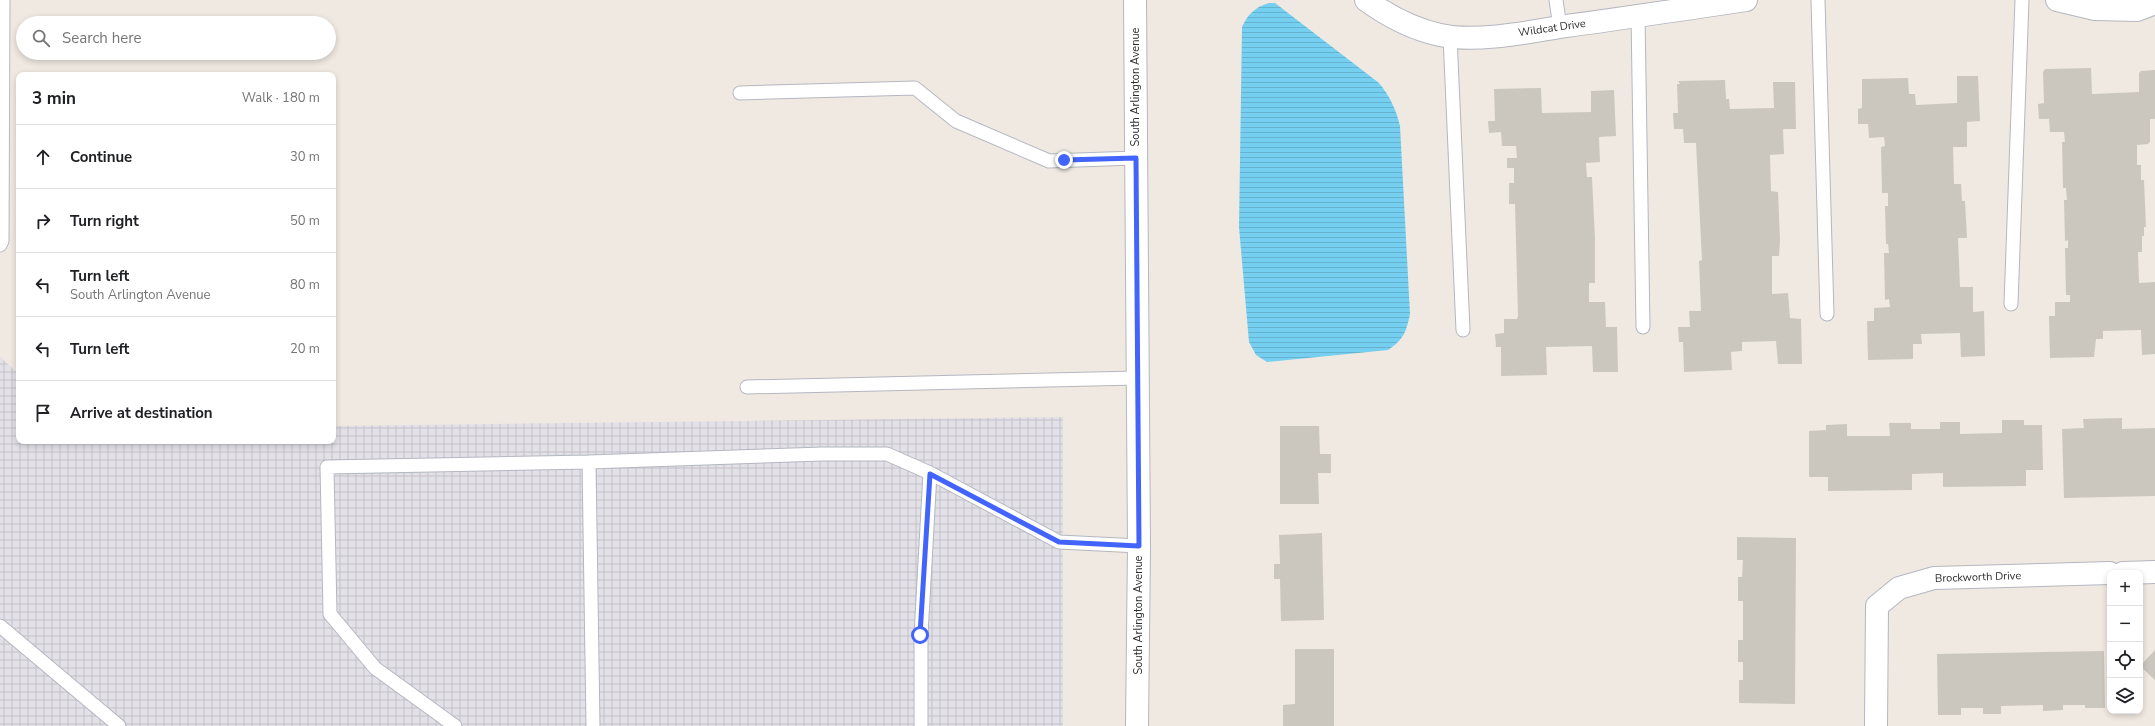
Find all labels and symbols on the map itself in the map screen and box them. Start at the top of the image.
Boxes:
street label: Wildcat Drive [1517,16,1587,40]
street label: South Arlington Avenue [1128,27,1143,146]
route end [1055,151,1073,169]
street label: South Arlington Avenue [1131,555,1146,674]
street label: Brockworth Drive [1935,568,2022,586]
route start [911,626,929,644]

